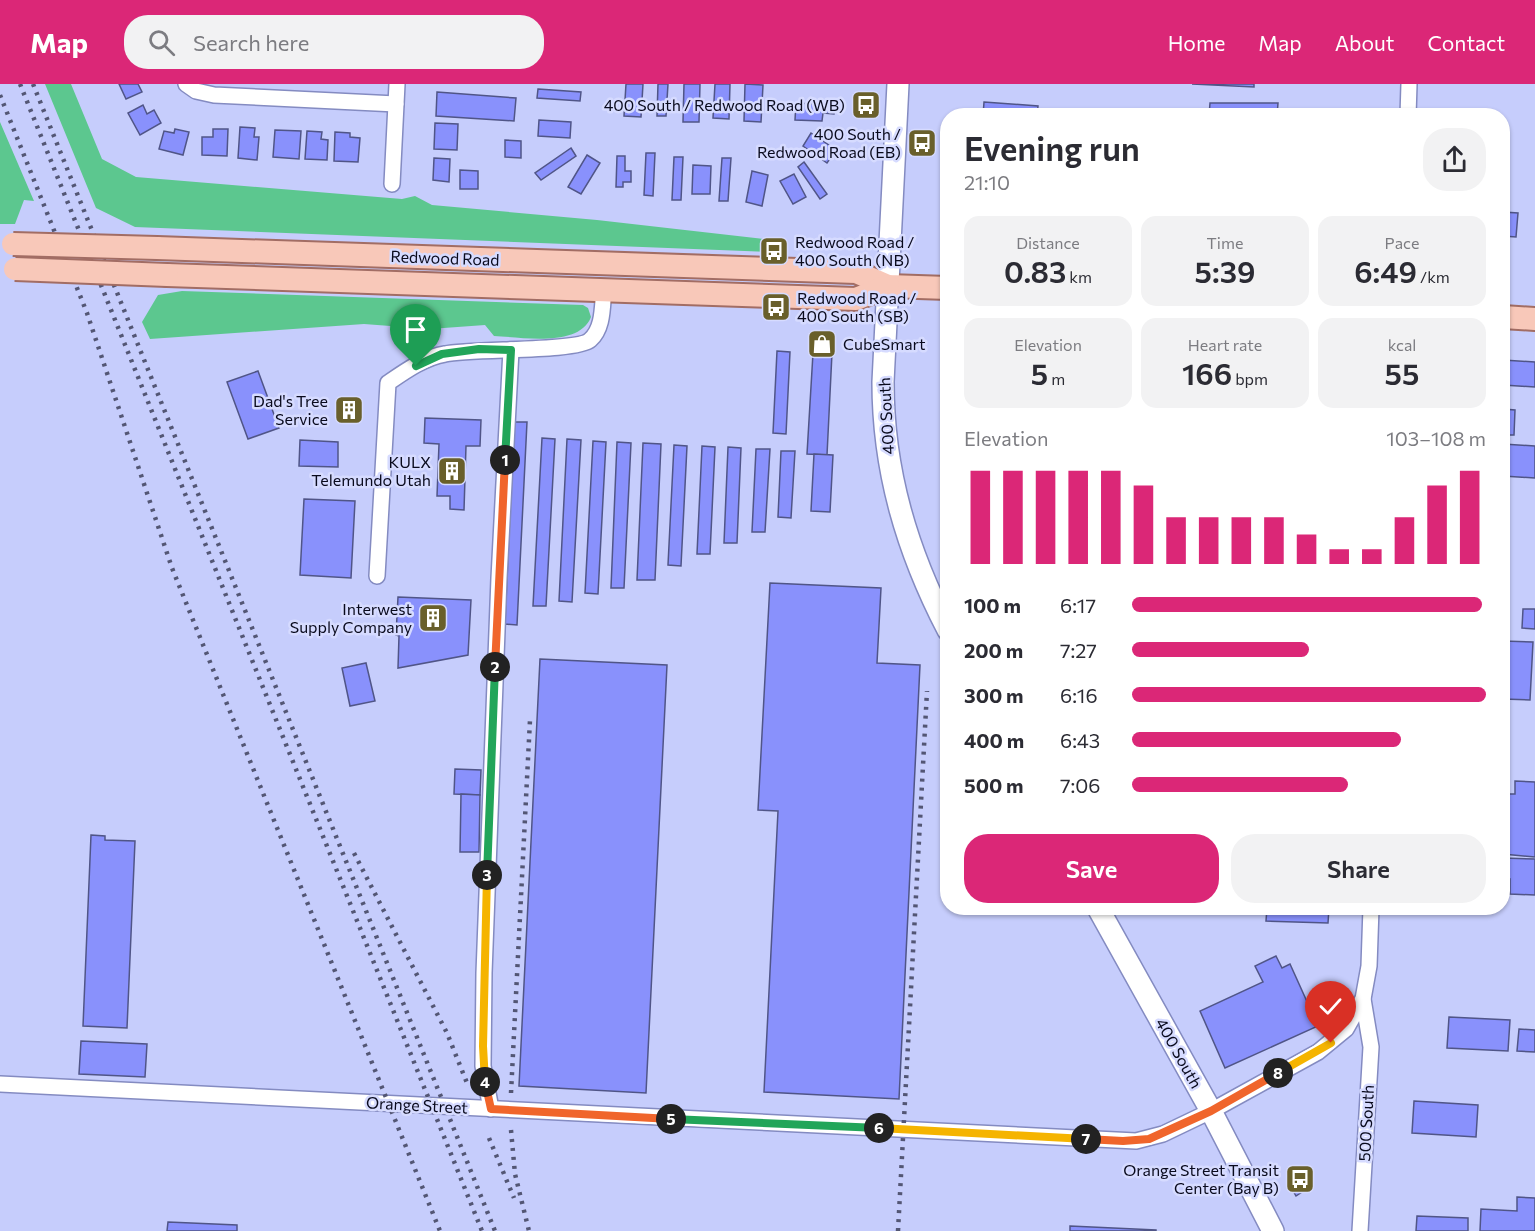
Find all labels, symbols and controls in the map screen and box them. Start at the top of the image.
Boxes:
search box [124,15,544,69]
text: Map [30,25,88,59]
icon: search [145,26,178,59]
text: Search here [193,29,309,56]
text: Home [1168,30,1225,55]
text: Map [1258,30,1302,55]
text: About [1335,30,1394,55]
text: Contact [1427,30,1505,55]
bus stop icon: 400 South / Redwood Road (WB) [850,89,882,121]
place label: 400 South / Redwood Road (WB) [604,95,845,114]
place label: 400 South / Redwood Road (EB) [757,124,901,161]
bus stop icon: 400 South / Redwood Road (EB) [906,127,938,159]
text: Evening run [964,127,1140,168]
button: share [1423,128,1486,191]
text: 21:10 [964,170,1010,194]
place label: Redwood Road / 400 South (NB) [795,232,914,269]
text: Distance [1016,233,1080,252]
text: Time [1207,233,1243,252]
text: Pace [1385,233,1419,252]
bus stop icon: Redwood Road / 400 South (NB) [758,235,790,267]
street label: Redwood Road [390,246,500,269]
text: 0.83 [1004,252,1066,289]
text: 5:39 [1195,252,1255,289]
text: 6:49 [1354,252,1417,289]
text: km [1066,267,1092,286]
text: /km [1417,267,1450,286]
place label: Redwood Road / 400 South (SB) [797,288,916,325]
bus stop icon: Redwood Road / 400 South (SB) [760,291,792,323]
pin [390,304,441,366]
icon: arrive [399,313,432,346]
shop icon: CubeSmart [806,328,838,360]
place label: CubeSmart [843,334,926,353]
text: Elevation [1014,335,1082,354]
text: Heart rate [1188,335,1262,354]
text: kcal [1388,335,1416,354]
text: 5 [1031,354,1048,391]
text: 166 [1182,354,1232,391]
text: 55 [1385,354,1419,391]
text: m [1048,369,1065,388]
text: bpm [1232,369,1268,388]
street label: 400 South [874,377,897,455]
place label: Dad's Tree Service [253,391,328,428]
building icon: Dad's Tree Service [333,394,365,426]
text: Elevation [964,426,1049,450]
text: 103–108 m [1386,426,1486,450]
pin: 1 [490,445,520,475]
text: 1 [501,450,509,469]
place label: KULX Telemundo Utah [311,452,431,489]
building icon: KULX Telemundo Utah [436,455,468,487]
text: 100 m [964,593,1021,617]
text: 6:17 [1060,593,1096,617]
place label: Interwest Supply Company [290,599,412,636]
building icon: Interwest Supply Company [417,602,449,634]
text: 200 m [964,638,1023,662]
text: 7:27 [1060,638,1097,662]
pin: 2 [480,652,510,682]
text: 2 [490,657,500,676]
text: 300 m [964,683,1024,707]
text: 6:16 [1060,683,1098,707]
text: 400 m [964,728,1024,752]
text: 6:43 [1060,728,1100,752]
text: 500 m [964,773,1024,797]
text: 7:06 [1060,773,1100,797]
button: Save [964,834,1219,903]
button: Share [1231,834,1486,903]
pin: 3 [472,860,502,890]
text: 3 [482,865,492,884]
pin [1305,981,1356,1043]
icon: check [1314,990,1347,1023]
street label: 400 South [1152,1014,1206,1091]
pin: 8 [1263,1058,1293,1088]
text: 8 [1273,1063,1283,1082]
pin: 4 [470,1067,500,1097]
text: 4 [480,1072,490,1091]
street label: 500 South [1354,1084,1377,1162]
street label: Orange Street [366,1092,469,1117]
pin: 5 [656,1104,686,1134]
text: 5 [666,1109,676,1128]
pin: 6 [864,1113,894,1143]
text: 6 [874,1118,884,1137]
pin: 7 [1071,1124,1101,1154]
text: 7 [1082,1129,1090,1148]
place label: Orange Street Transit Center (Bay B) [1123,1160,1279,1197]
bus stop icon: Orange Street Transit Center (Bay B) [1284,1163,1316,1195]

